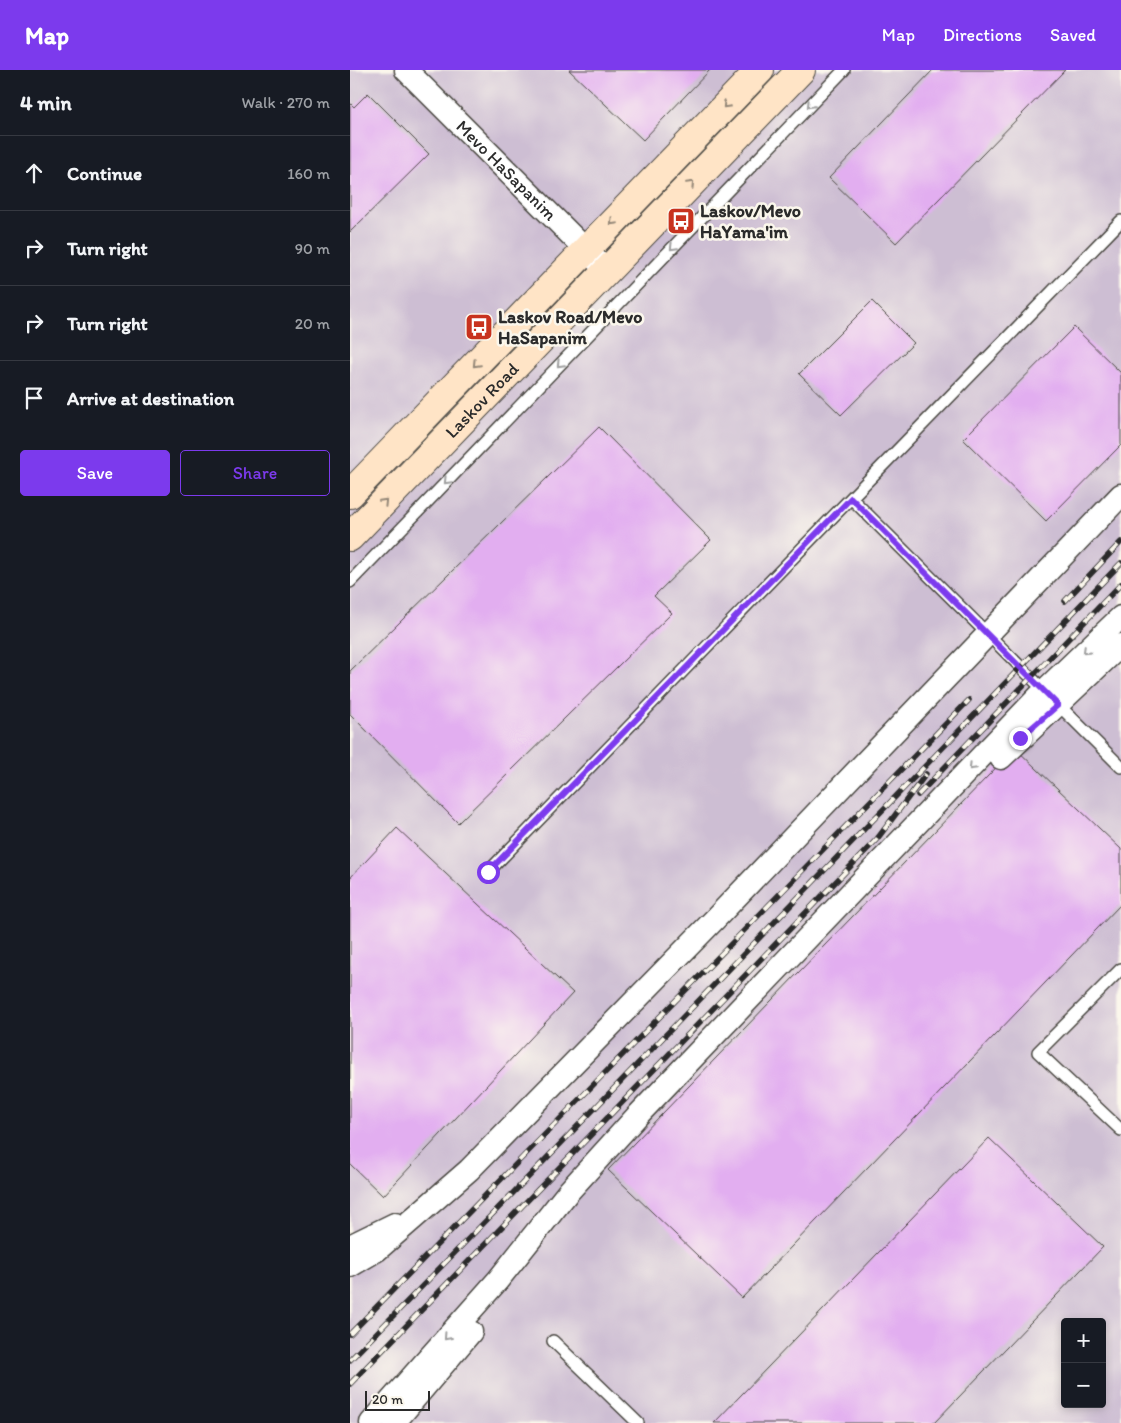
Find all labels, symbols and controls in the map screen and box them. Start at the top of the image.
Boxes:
text: Map [25,21,69,50]
text: Map [882,24,915,46]
text: Directions [943,24,1022,46]
text: Saved [1050,24,1096,46]
text: 4 min [20,90,72,115]
text: Walk · 270 m [242,93,330,112]
one-way arrow [723,99,732,108]
one-way arrow [807,99,816,108]
street label: Mevo HaSapanim [451,115,561,225]
icon: ahead [20,159,48,187]
text: Continue [67,162,142,185]
text: 160 m [287,164,330,183]
one-way arrow [685,181,694,190]
place label: Laskov/Mevo HaYama'im [700,200,801,243]
bus stop icon: Laskov/Mevo HaYama'im [666,206,696,236]
one-way arrow [610,216,619,225]
icon: right [20,234,48,262]
text: Turn right [67,237,148,260]
text: 90 m [295,239,330,258]
one-way arrow [670,241,679,250]
place label: Laskov Road/Mevo HaSapanim [498,306,642,349]
icon: right [20,309,48,337]
text: Turn right [67,312,148,335]
bus stop icon: Laskov Road/Mevo HaSapanim [464,312,494,342]
text: 20 m [295,314,330,333]
street label: Laskov Road [441,358,524,443]
one-way arrow [473,358,482,367]
one-way arrow [557,358,566,367]
icon: arrive [20,384,48,412]
text: Arrive at destination [67,387,234,410]
button: Save [20,450,170,496]
button: Share [180,450,330,496]
one-way arrow [444,475,453,484]
one-way arrow [378,499,387,508]
one-way arrow [1083,645,1092,654]
route end [1009,727,1032,750]
one-way arrow [969,761,978,770]
route start [477,861,500,884]
map controls [1061,1318,1106,1408]
button: + [1061,1318,1106,1363]
one-way arrow [444,1331,453,1340]
button: − [1061,1363,1106,1408]
scale bar [365,1388,430,1411]
text: 20 m [372,1391,403,1408]

